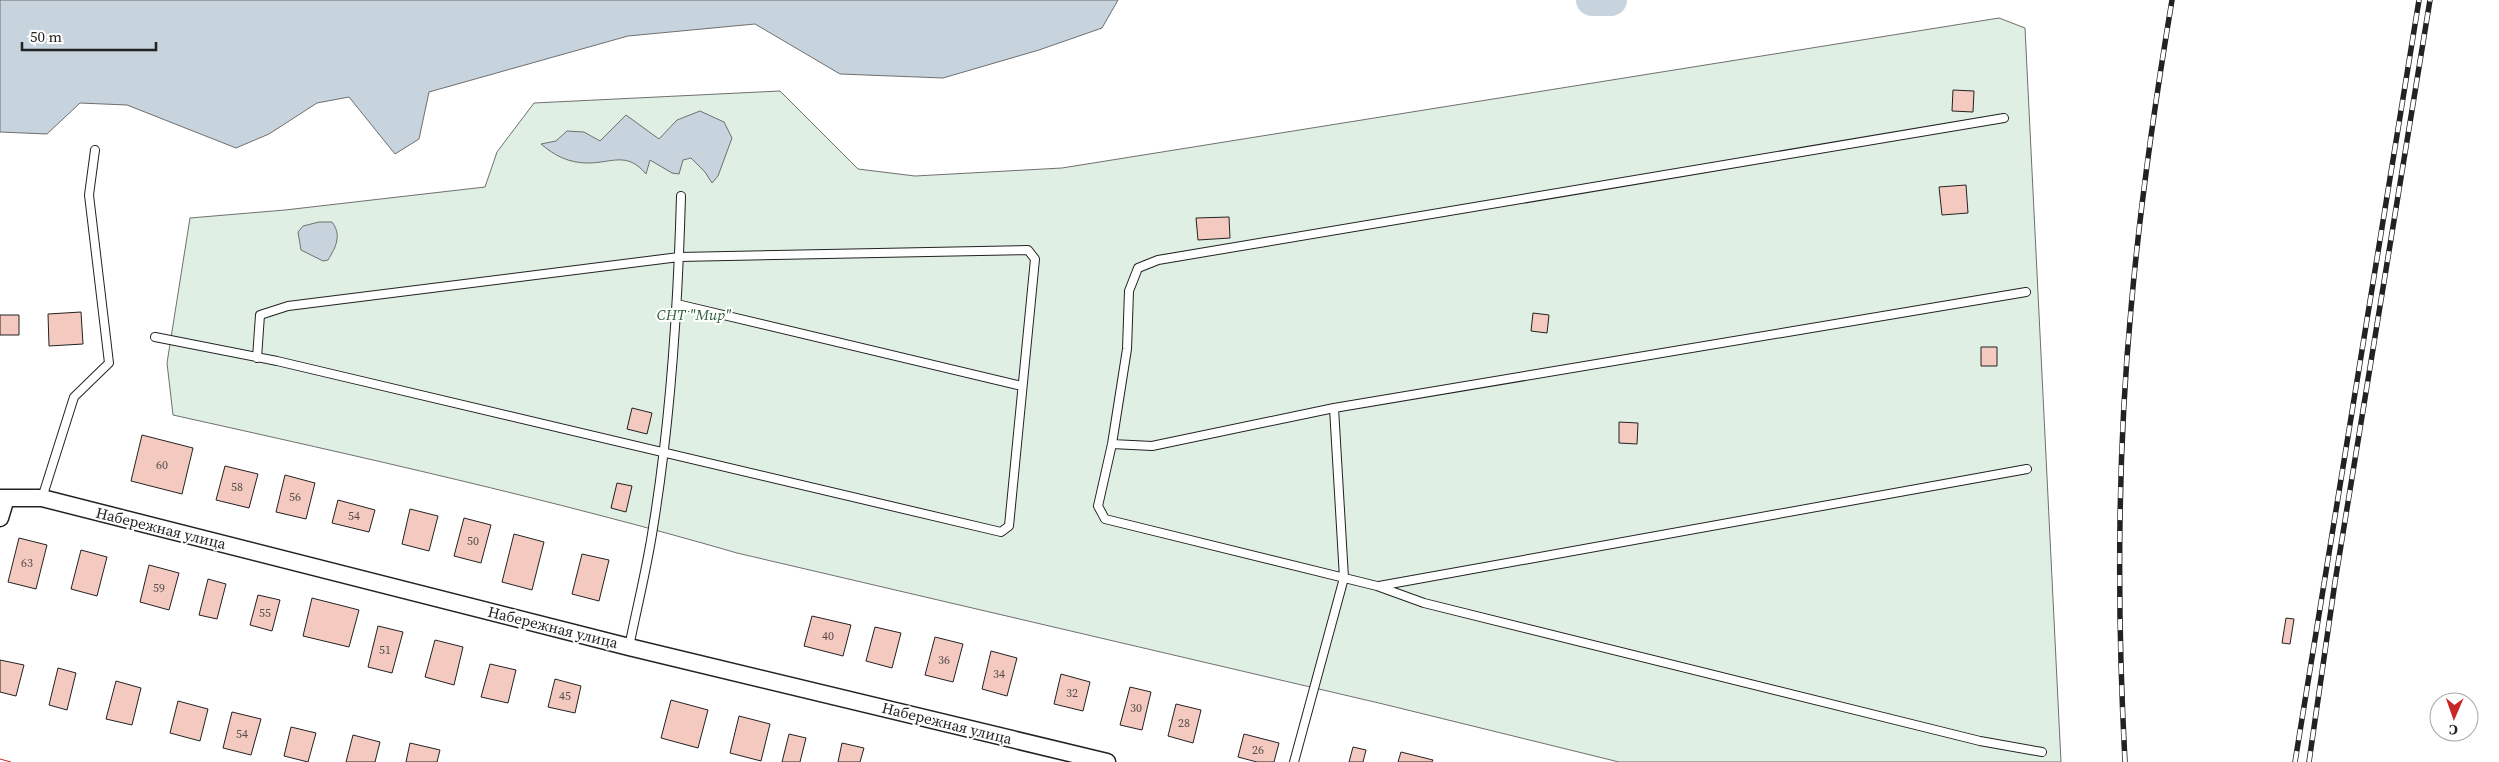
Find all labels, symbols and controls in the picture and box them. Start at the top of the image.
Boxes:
scale bar [22,20,156,52]
text: 50 m [30,26,62,47]
park label: СНТ "Мир" [657,304,732,325]
house number: 60 [156,457,168,473]
house number: 58 [231,479,243,495]
house number: 56 [289,489,301,505]
street label: Набережная улица [94,502,229,554]
house number: 54 [348,508,360,524]
house number: 50 [467,533,479,549]
house number: 63 [21,555,33,571]
house number: 59 [153,580,165,596]
street label: Набережная улица [486,601,621,653]
house number: 55 [259,605,271,621]
house number: 40 [822,628,834,644]
house number: 51 [379,642,391,658]
house number: 36 [938,652,950,668]
house number: 34 [993,666,1005,682]
house number: 32 [1066,685,1078,701]
house number: 45 [559,688,571,704]
north arrow [2429,692,2479,742]
street label: Набережная улица [880,697,1015,749]
house number: 30 [1130,700,1142,716]
house number: 28 [1178,715,1190,731]
text: С [2449,720,2458,740]
house number: 54 [236,726,248,742]
house number: 26 [1252,742,1264,758]

